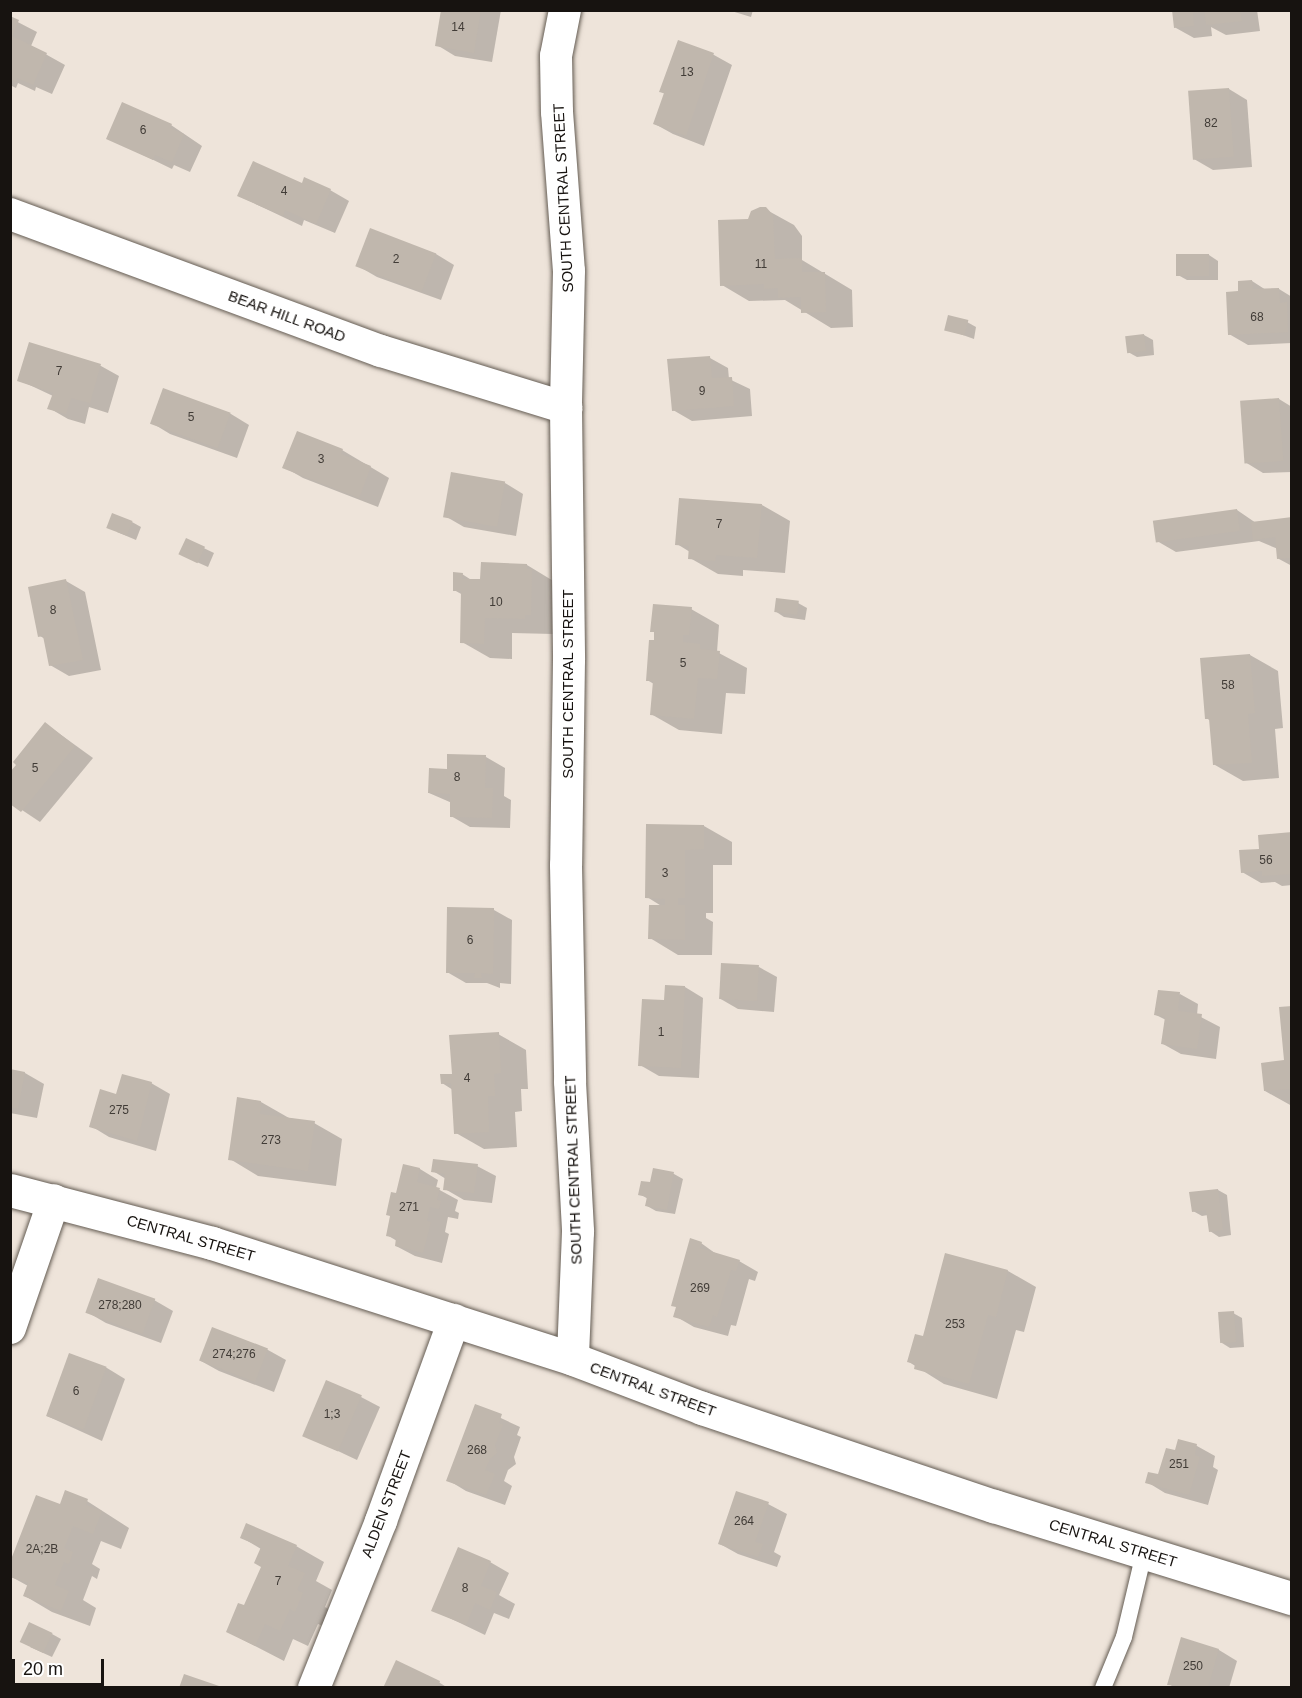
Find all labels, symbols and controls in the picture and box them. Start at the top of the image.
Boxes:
house number: 14 [451,21,465,35]
house number: 13 [680,66,694,80]
street label: SOUTH CENTRAL STREET [549,103,577,293]
house number: 82 [1204,117,1218,131]
house number: 6 [140,124,146,138]
house number: 4 [281,185,287,199]
house number: 2 [393,253,399,267]
house number: 11 [755,258,767,272]
street label: BEAR HILL ROAD [226,286,348,346]
house number: 68 [1250,311,1264,325]
house number: 7 [56,365,62,379]
house number: 9 [699,385,705,399]
house number: 5 [188,411,194,425]
house number: 3 [318,453,324,467]
house number: 7 [716,518,722,532]
street label: SOUTH CENTRAL STREET [559,589,577,779]
house number: 10 [489,596,503,610]
house number: 8 [50,604,56,618]
house number: 5 [680,657,686,671]
house number: 58 [1221,679,1235,693]
house number: 5 [32,762,38,776]
house number: 8 [454,771,460,785]
house number: 56 [1259,854,1273,868]
house number: 3 [662,867,668,881]
house number: 6 [467,934,473,948]
house number: 1 [658,1026,664,1040]
house number: 4 [464,1072,470,1086]
street label: SOUTH CENTRAL STREET [561,1075,585,1265]
house number: 275 [109,1104,129,1118]
house number: 273 [261,1134,281,1148]
house number: 271 [399,1201,419,1215]
street label: CENTRAL STREET [124,1211,258,1265]
house number: 269 [690,1282,710,1296]
house number: 278;280 [98,1299,142,1313]
house number: 253 [945,1318,965,1332]
house number: 274;276 [212,1348,256,1362]
street label: CENTRAL STREET [587,1358,719,1420]
house number: 6 [73,1385,79,1399]
house number: 1;3 [324,1408,340,1422]
house number: 268 [467,1444,487,1458]
street label: ALDEN STREET [357,1448,415,1560]
house number: 251 [1169,1458,1189,1472]
house number: 264 [734,1515,754,1529]
street label: CENTRAL STREET [1047,1515,1179,1571]
house number: 2A;2B [26,1543,58,1557]
house number: 7 [275,1575,281,1589]
house number: 8 [462,1582,468,1596]
scale bar [15,1647,106,1685]
text: 20 m [23,1659,63,1679]
house number: 250 [1183,1660,1203,1674]

